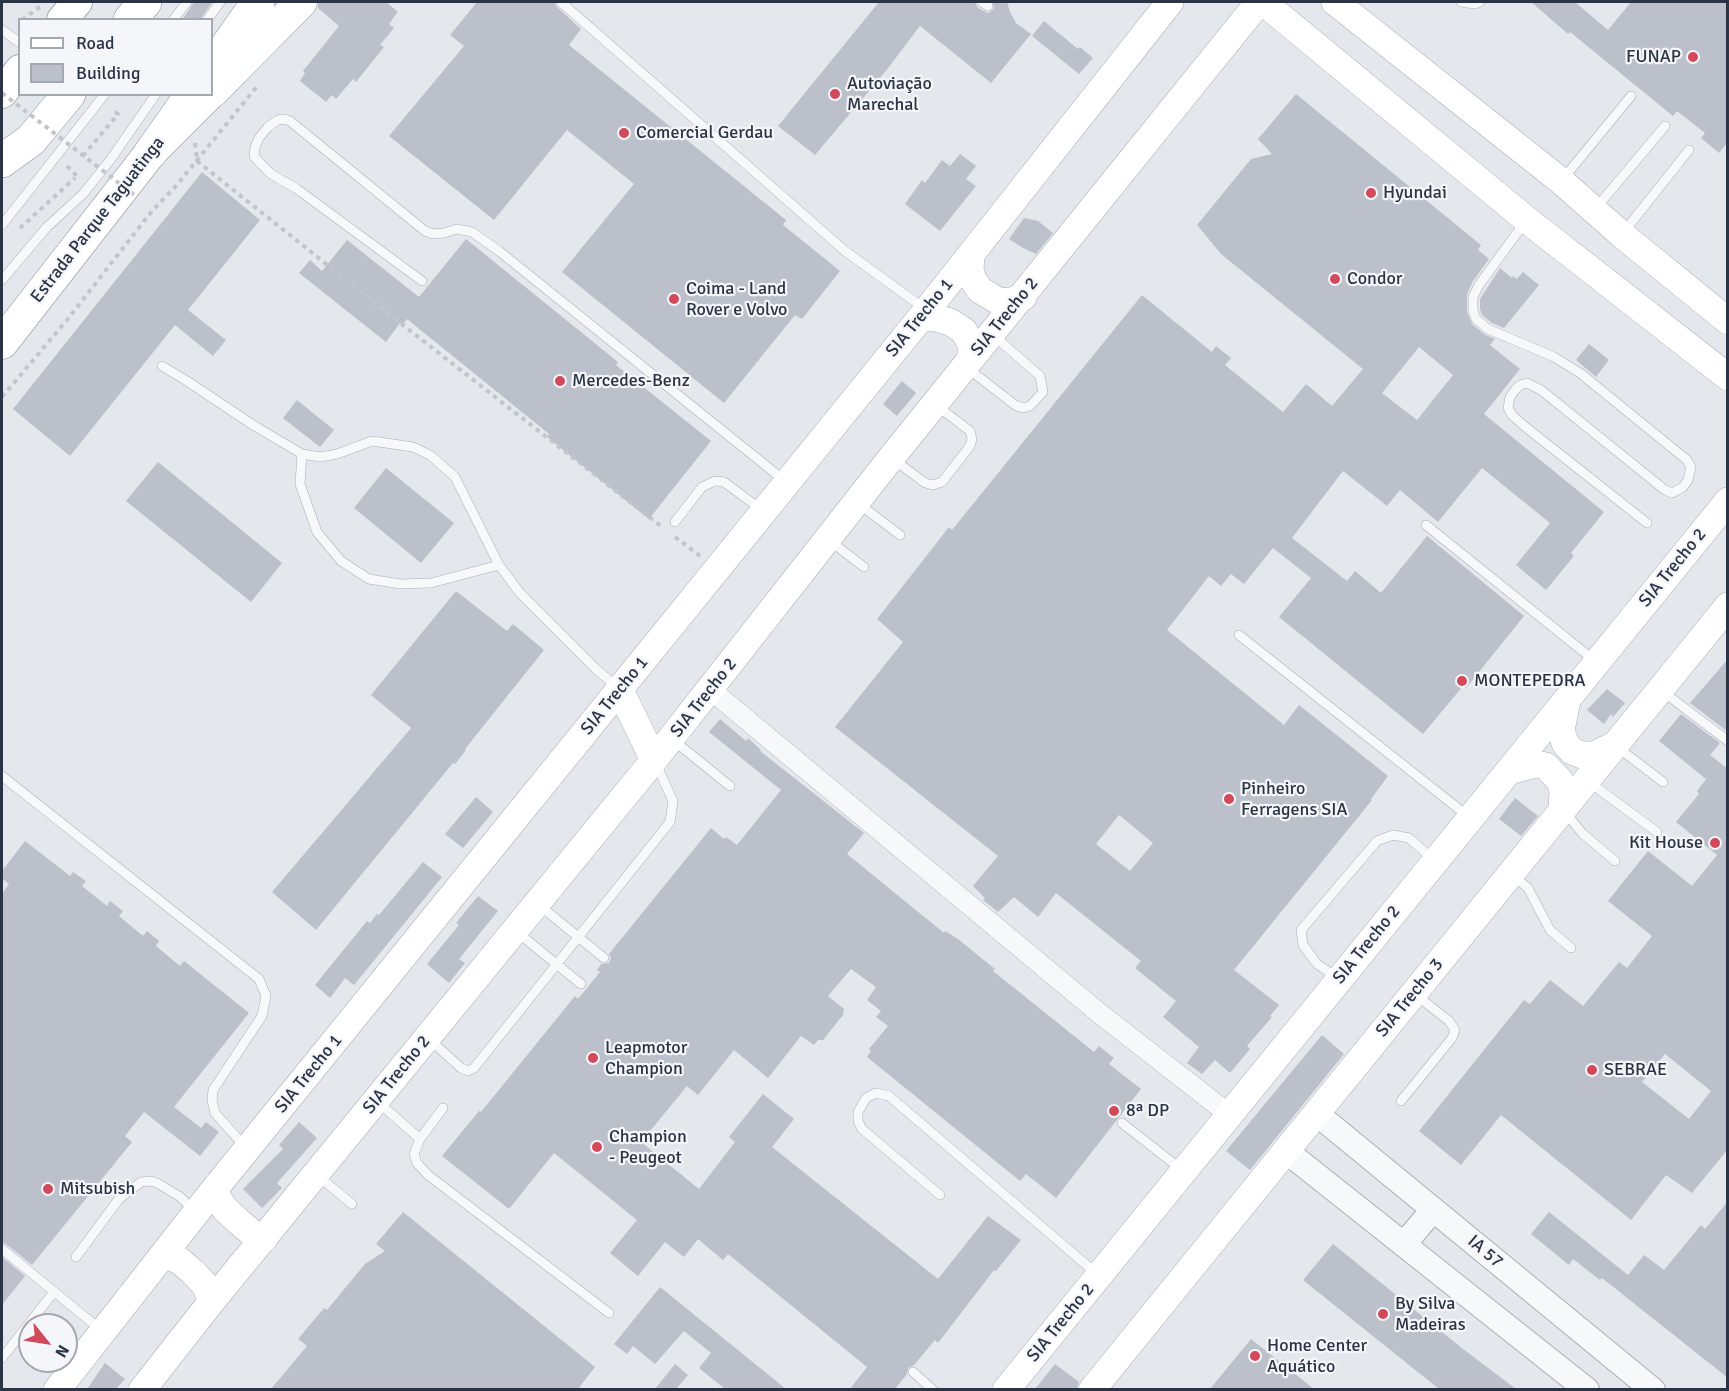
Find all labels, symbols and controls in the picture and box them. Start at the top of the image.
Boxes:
legend [18,18,213,96]
text: Road [76,32,115,54]
place label: FUNAP [1626,46,1681,68]
marker: FUNAP [1686,50,1700,64]
text: Building [76,62,140,84]
place label: Autoviação Marechal [847,73,932,116]
marker: Autoviação Marechal [828,87,842,101]
place label: Comercial Gerdau [636,122,773,144]
marker: Comercial Gerdau [617,126,631,140]
street label: Estrada Parque Taguatinga [26,133,170,307]
place label: Hyundai [1383,182,1447,204]
marker: Hyundai [1364,186,1378,200]
place label: Condor [1347,268,1402,290]
marker: Condor [1328,272,1342,286]
street label: SIA Trecho 2 [967,273,1043,361]
street label: SIA Trecho 1 [882,274,958,362]
place label: Coima - Land Rover e Volvo [686,278,787,320]
marker: Coima - Land Rover e Volvo [667,292,681,306]
place label: Mercedes-Benz [572,370,690,392]
marker: Mercedes-Benz [553,374,567,388]
street label: SIA Trecho 2 [1635,524,1711,612]
street label: SIA Trecho 1 [577,652,653,740]
street label: SIA Trecho 2 [666,654,742,742]
place label: MONTEPEDRA [1474,670,1586,692]
marker: MONTEPEDRA [1455,674,1469,688]
place label: Pinheiro Ferragens SIA [1241,778,1348,820]
marker: Pinheiro Ferragens SIA [1222,792,1236,806]
place label: Kit House [1629,832,1703,854]
marker: Kit House [1708,836,1722,850]
street label: SIA Trecho 2 [1329,901,1405,989]
street label: SIA Trecho 3 [1372,954,1448,1042]
street label: SIA Trecho 1 [271,1030,347,1118]
street label: SIA Trecho 2 [359,1031,435,1119]
place label: Leapmotor Champion [605,1037,687,1080]
marker: Leapmotor Champion [586,1051,600,1065]
place label: SEBRAE [1604,1059,1667,1081]
marker: SEBRAE [1585,1063,1599,1077]
place label: 8ª DP [1126,1100,1169,1122]
marker: 8ª DP [1107,1104,1121,1118]
place label: Champion - Peugeot [609,1126,687,1168]
marker: Champion - Peugeot [590,1140,604,1154]
place label: Mitsubish [60,1178,135,1200]
marker: Mitsubish [41,1182,55,1196]
street label: IA 57 [1463,1231,1507,1273]
street label: SIA Trecho 2 [1023,1279,1099,1367]
place label: By Silva Madeiras [1395,1293,1466,1336]
marker: By Silva Madeiras [1376,1307,1390,1321]
north arrow [18,1313,78,1373]
place label: Home Center Aquático [1267,1335,1367,1378]
text: N [50,1341,73,1361]
marker: Home Center Aquático [1248,1349,1262,1363]

